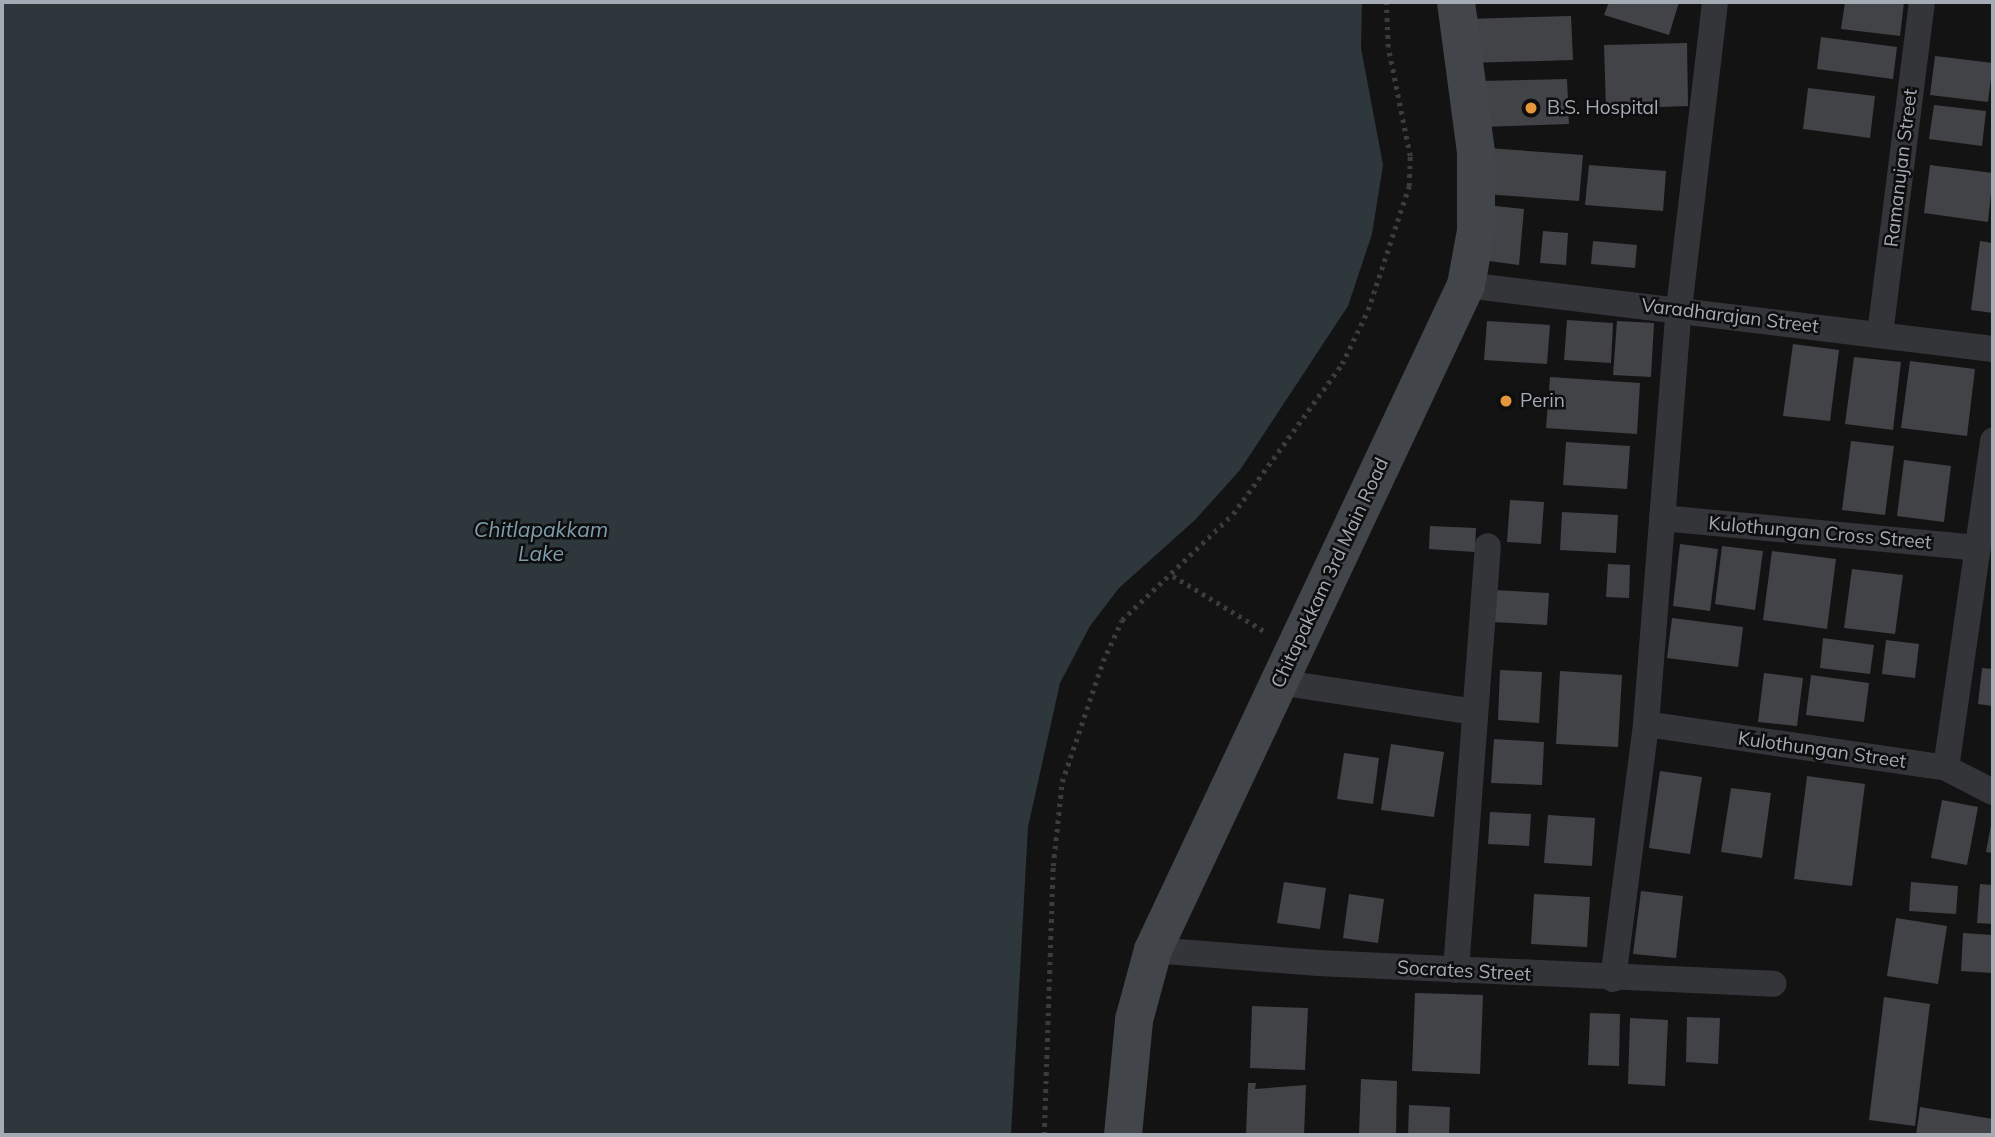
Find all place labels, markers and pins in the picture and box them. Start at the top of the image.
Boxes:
place label: B.S. Hospital [1547,97,1659,119]
marker: B.S. Hospital [1521,98,1541,118]
place label: Perin [1520,390,1565,412]
marker: Perin [1498,393,1514,409]

